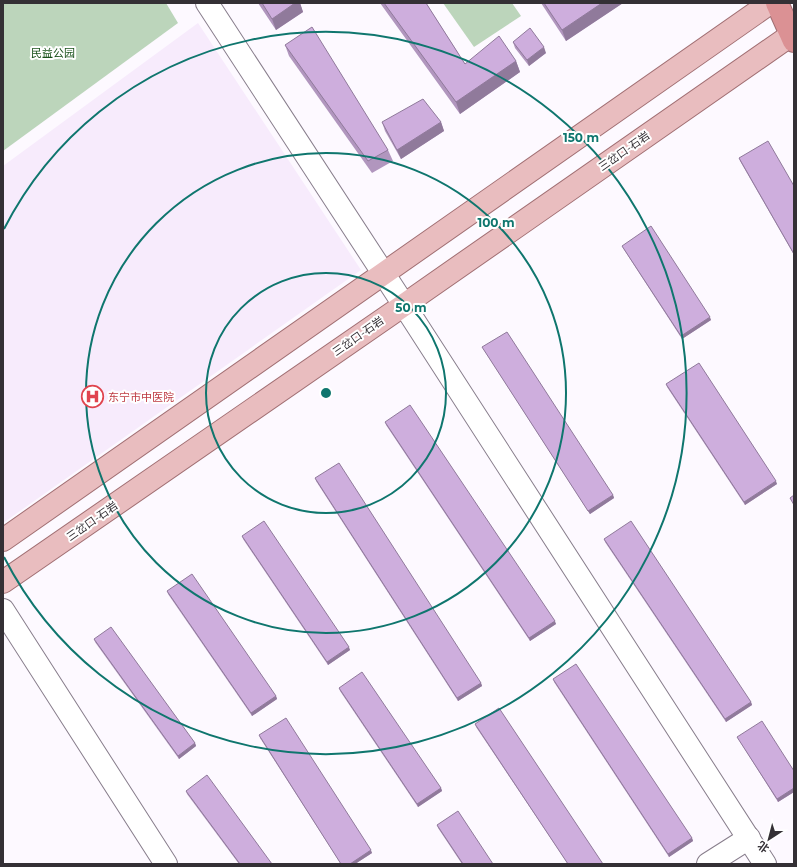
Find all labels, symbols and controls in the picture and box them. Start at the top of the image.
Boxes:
park label: 民益公园 [31,46,75,60]
street label: 三岔口-石岩 [596,128,652,174]
text: 150 m [563,130,599,145]
text: 100 m [478,215,514,230]
text: 50 m [395,300,427,315]
street label: 三岔口-石岩 [330,313,386,359]
hospital icon: 东宁市中医院 [79,384,105,410]
centre of rings [319,386,333,400]
place label: 东宁市中医院 [108,390,174,404]
street label: 三岔口-石岩 [64,498,120,544]
north arrow [749,819,789,859]
text: 北 [755,838,772,856]

